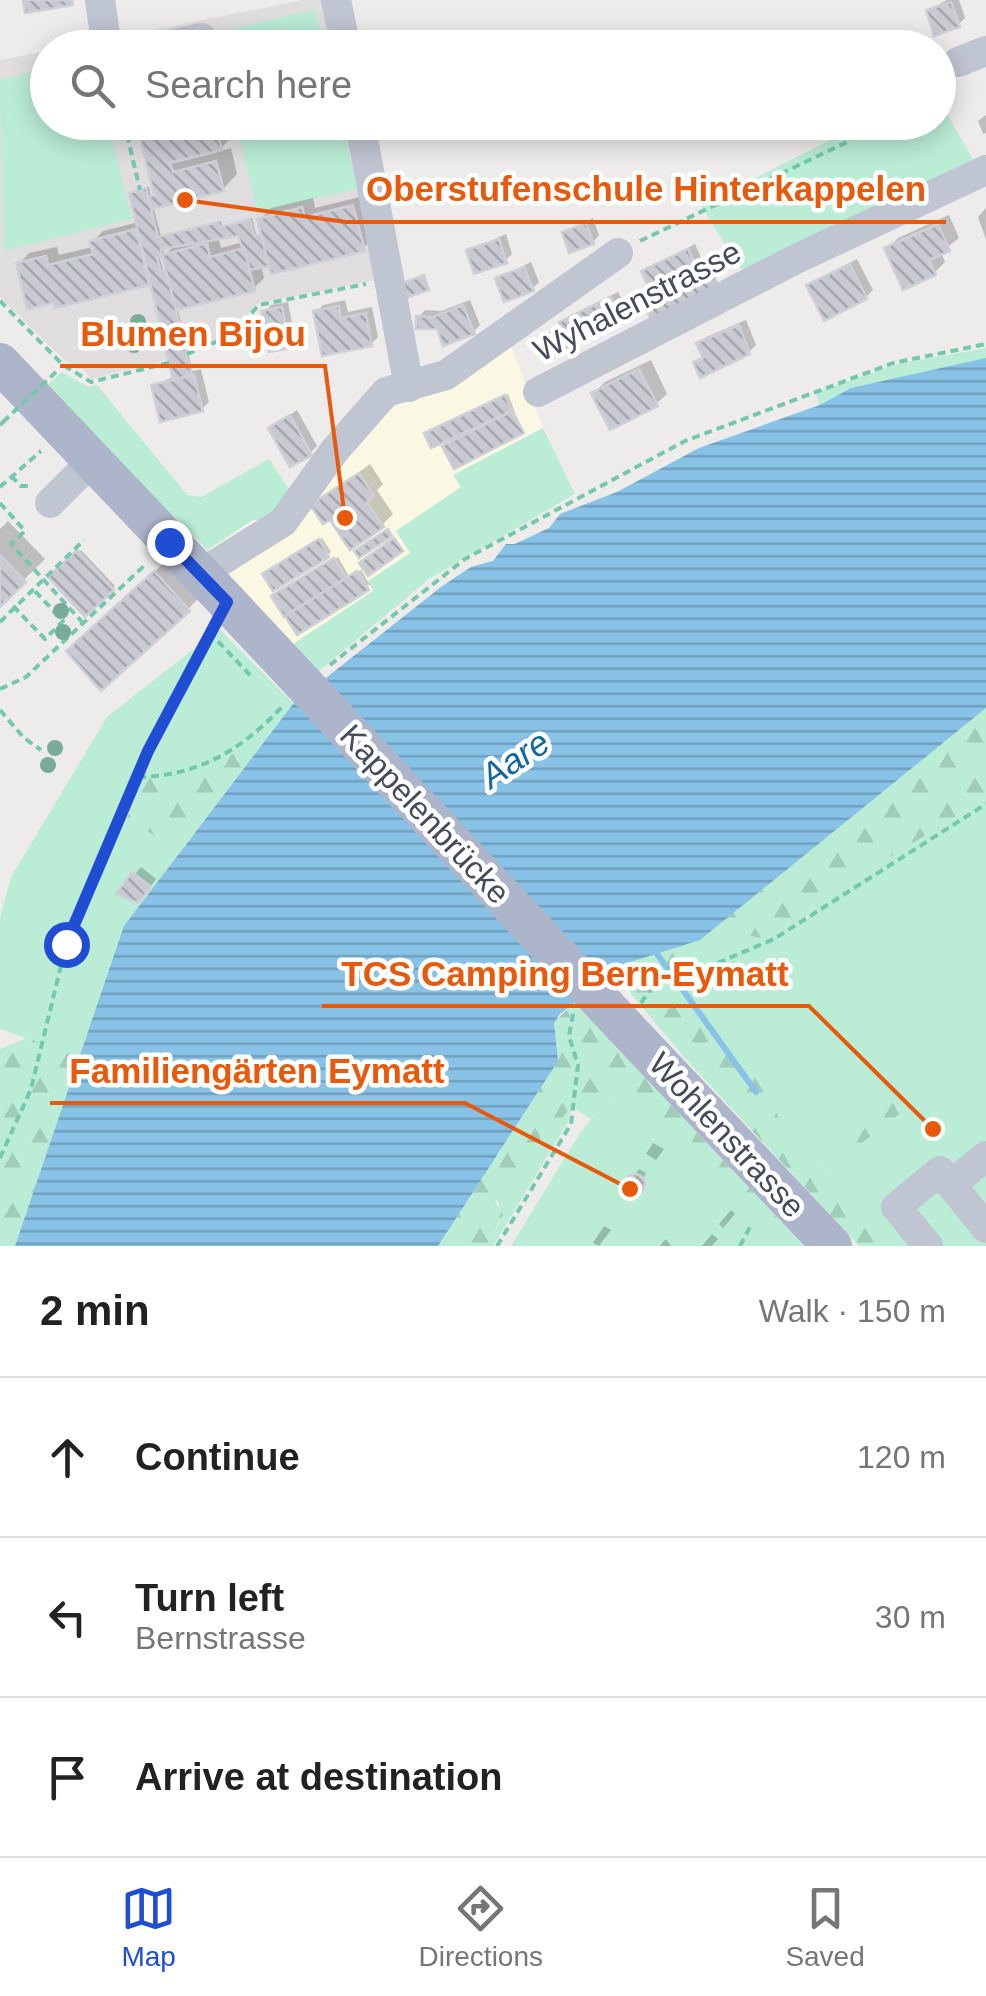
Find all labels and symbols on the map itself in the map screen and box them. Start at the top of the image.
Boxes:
callout: Oberstufenschule Hinterkappelen [346,157,946,222]
text: Oberstufenschule Hinterkappelen [366,169,926,208]
street label: Wyhalenstrasse [528,233,746,369]
callout: Blumen Bijou [60,301,325,366]
text: Blumen Bijou [80,314,306,353]
route end [147,520,193,566]
street label: Kappelenbrücke [333,717,517,911]
water label: Aare [472,722,556,797]
route start [44,922,90,968]
callout: TCS Camping Bern-Eymatt [322,941,809,1006]
text: TCS Camping Bern-Eymatt [341,954,789,993]
callout: Familiengärten Eymatt [50,1038,465,1103]
street label: Wohlenstrasse [642,1046,812,1224]
text: Familiengärten Eymatt [69,1051,445,1090]

